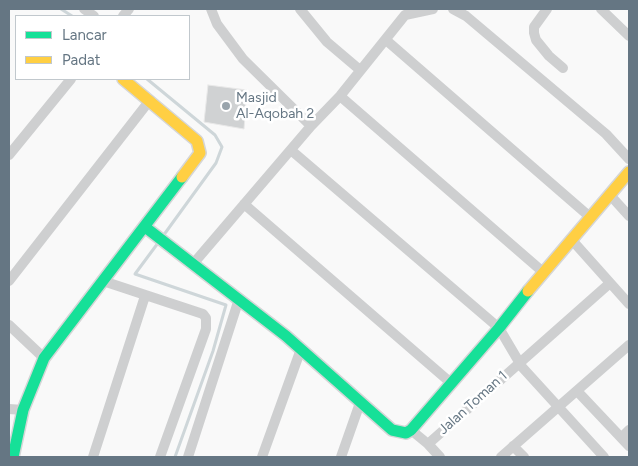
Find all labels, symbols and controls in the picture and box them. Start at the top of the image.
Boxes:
legend [15,15,190,80]
text: Lancar [62,26,107,44]
text: Padat [62,51,100,69]
place label: Masjid Al-Aqobah 2 [236,90,314,122]
marker: Masjid Al-Aqobah 2 [220,100,232,112]
street label: Jalan Toman 1 [435,368,511,438]

